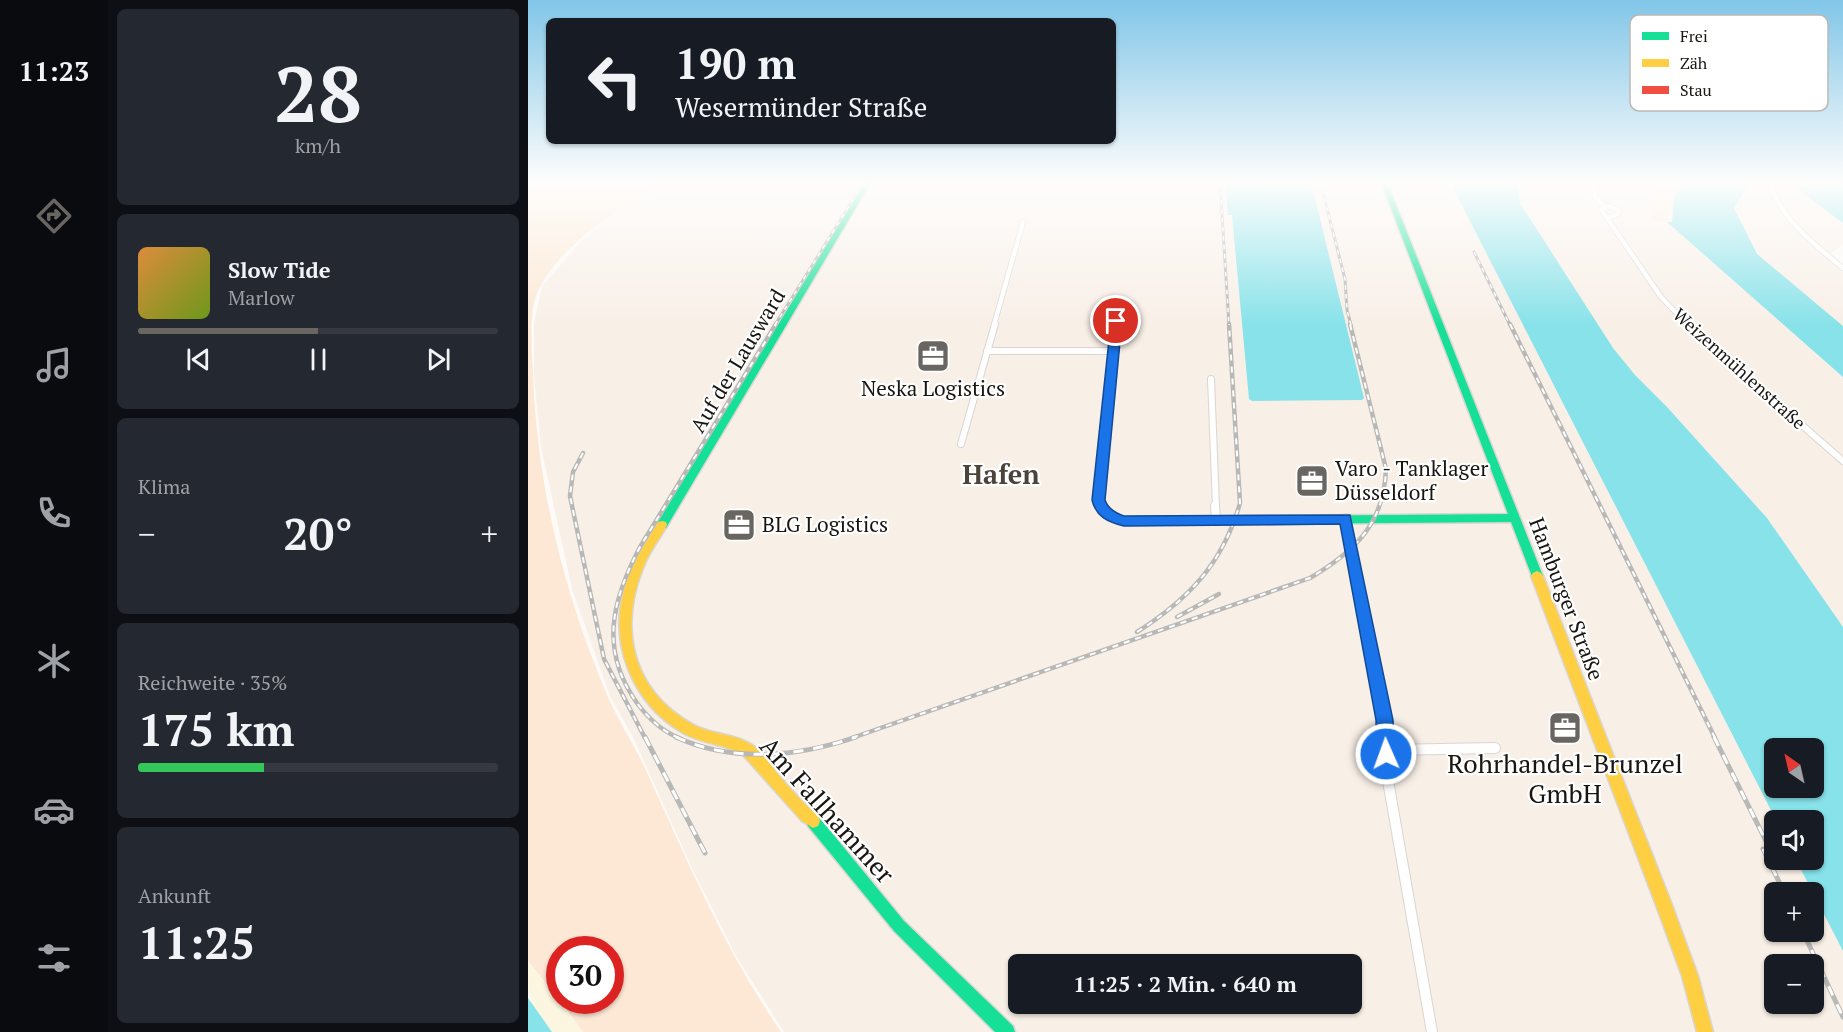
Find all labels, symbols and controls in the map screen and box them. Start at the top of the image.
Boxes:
legend [1630,15,1828,111]
text: Frei [1680,25,1708,47]
text: 190 m [675,35,796,91]
text: 28 [274,41,362,144]
icon: left [576,42,654,120]
text: Zäh [1680,52,1708,74]
text: 11:23 [19,53,89,89]
text: Stau [1680,79,1712,101]
text: Wesermünder Straße [675,89,927,125]
text: km/h [295,132,341,159]
icon: directions [33,195,75,237]
text: Slow Tide [228,255,331,284]
street label: Auf der Lausward [683,283,791,438]
text: Marlow [228,284,295,311]
pin [1090,295,1141,346]
street label: Weizenmühlenstraße [1668,302,1811,434]
icon: arrive [1099,304,1132,337]
office icon: Neska Logistics [915,338,951,374]
icon: previous [182,343,215,376]
icon: pause [302,343,335,376]
icon: next [422,343,455,376]
icon: music [33,344,75,386]
place label: Neska Logistics [861,374,1005,402]
place label: Varo - Tanklager Düsseldorf [1335,454,1488,506]
district label: Hafen [962,456,1040,492]
office icon: Varo - Tanklager Düsseldorf [1294,463,1330,499]
text: Klima [138,473,190,500]
icon: phone [33,492,75,534]
text: 20° [283,503,353,563]
office icon: BLG Logistics [721,507,757,543]
place label: BLG Logistics [762,510,888,538]
text: − [138,512,156,555]
text: + [480,512,498,555]
street label: Hamburger Straße [1523,513,1611,684]
icon: climate [33,640,75,682]
text: Reichweite · 35% [138,669,287,696]
text: 175 km [138,699,294,759]
office icon: Rohrhandel-Brunzel GmbH [1547,710,1583,746]
position arrow [1354,722,1418,786]
street label: Am Fallhammer [753,729,903,890]
north arrow [1764,738,1824,798]
map controls [1764,738,1824,1014]
place label: Rohrhandel-Brunzel GmbH [1447,746,1683,810]
icon: car [33,789,75,831]
button: sound [1764,810,1824,870]
text: Ankunft [138,882,211,909]
button: + [1764,882,1824,942]
text: 11:25 [138,912,255,972]
speed limit sign: 30 [546,936,624,1014]
icon: filters [33,937,75,979]
button: − [1764,954,1824,1014]
text: 11:25 · 2 Min. · 640 m [1073,969,1297,998]

